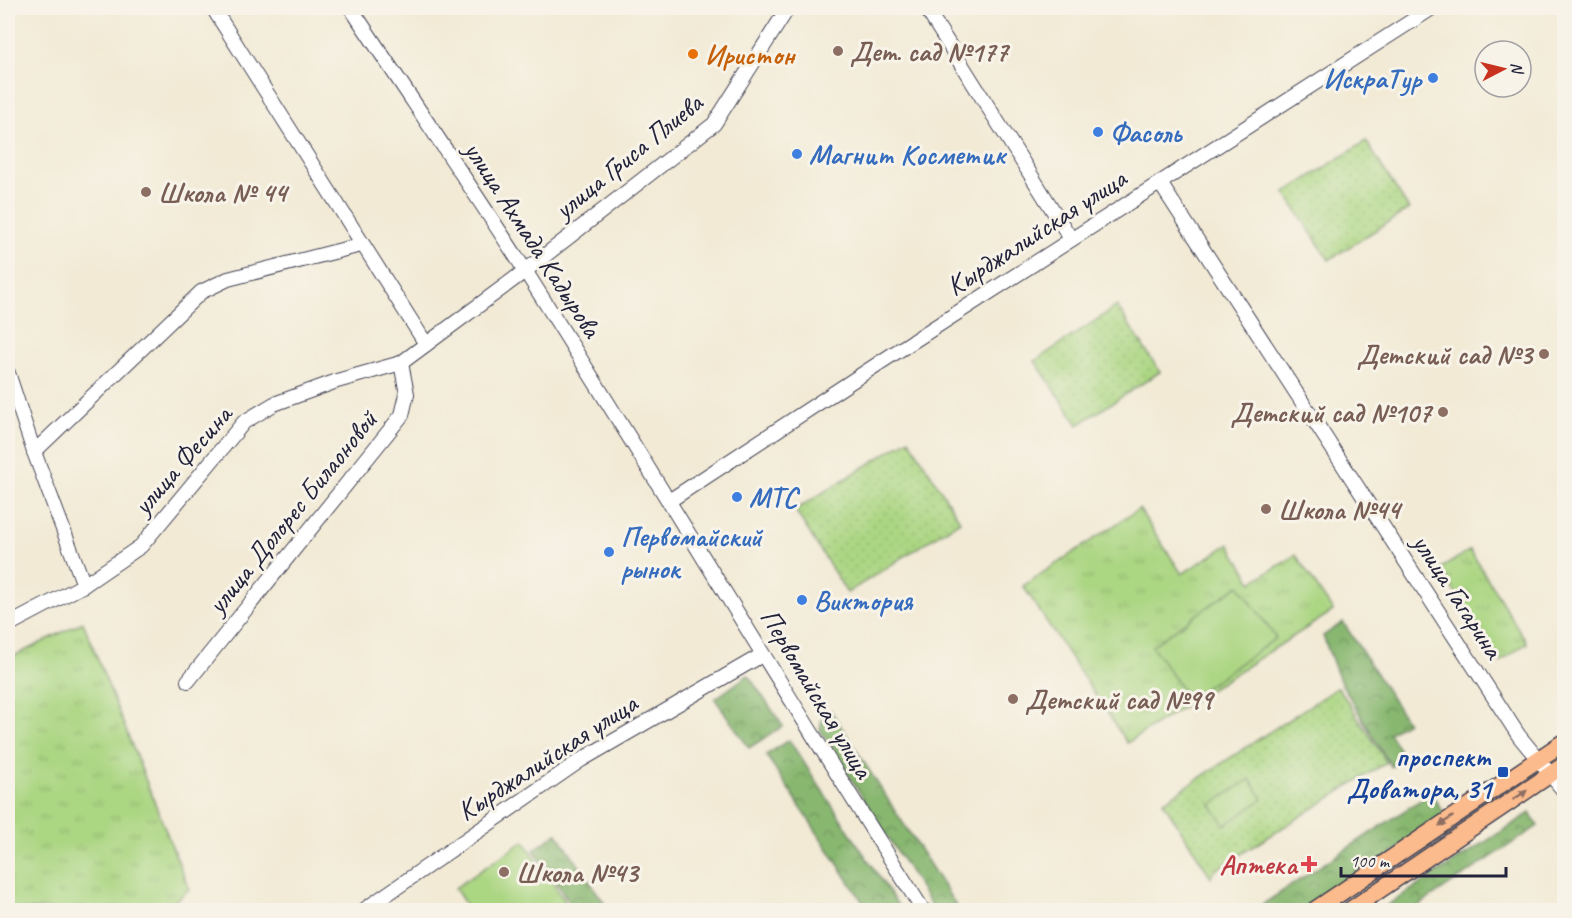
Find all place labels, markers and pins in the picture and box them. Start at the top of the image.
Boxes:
place label: Дет. сад №177 [850,34,1010,69]
place label: Иристон [705,37,796,72]
marker: Дет. сад №177 [831,44,845,58]
marker: Иристон [686,47,700,61]
place label: ИскраТур [1323,61,1423,97]
marker: ИскраТур [1426,71,1440,85]
place label: Фасоль [1110,115,1184,150]
marker: Фасоль [1091,125,1105,139]
place label: Магнит Косметик [809,137,1008,172]
marker: Магнит Косметик [790,147,804,161]
place label: Школа № 44 [158,175,290,210]
marker: Школа № 44 [139,185,153,199]
place label: Детский сад №3 [1357,337,1534,372]
marker: Детский сад №3 [1537,347,1551,361]
place label: Детский сад №107 [1231,395,1434,430]
marker: Детский сад №107 [1436,405,1450,419]
place label: МТС [749,480,801,515]
marker: МТС [730,490,744,504]
place label: Школа №44 [1278,492,1403,527]
marker: Школа №44 [1259,502,1273,516]
place label: Первомайский рынок [621,519,764,586]
marker: Первомайский рынок [602,545,616,559]
place label: Виктория [814,583,914,618]
marker: Виктория [795,593,809,607]
place label: Детский сад №99 [1025,682,1216,717]
marker: Детский сад №99 [1006,692,1020,706]
place label: проспект Доватора, 31 [1347,739,1494,806]
marker: проспект Доватора, 31 [1496,765,1510,779]
place label: Аптека [1219,847,1299,882]
place label: Школа №43 [516,855,640,890]
marker: Аптека [1302,857,1316,871]
marker: Школа №43 [497,865,511,879]

